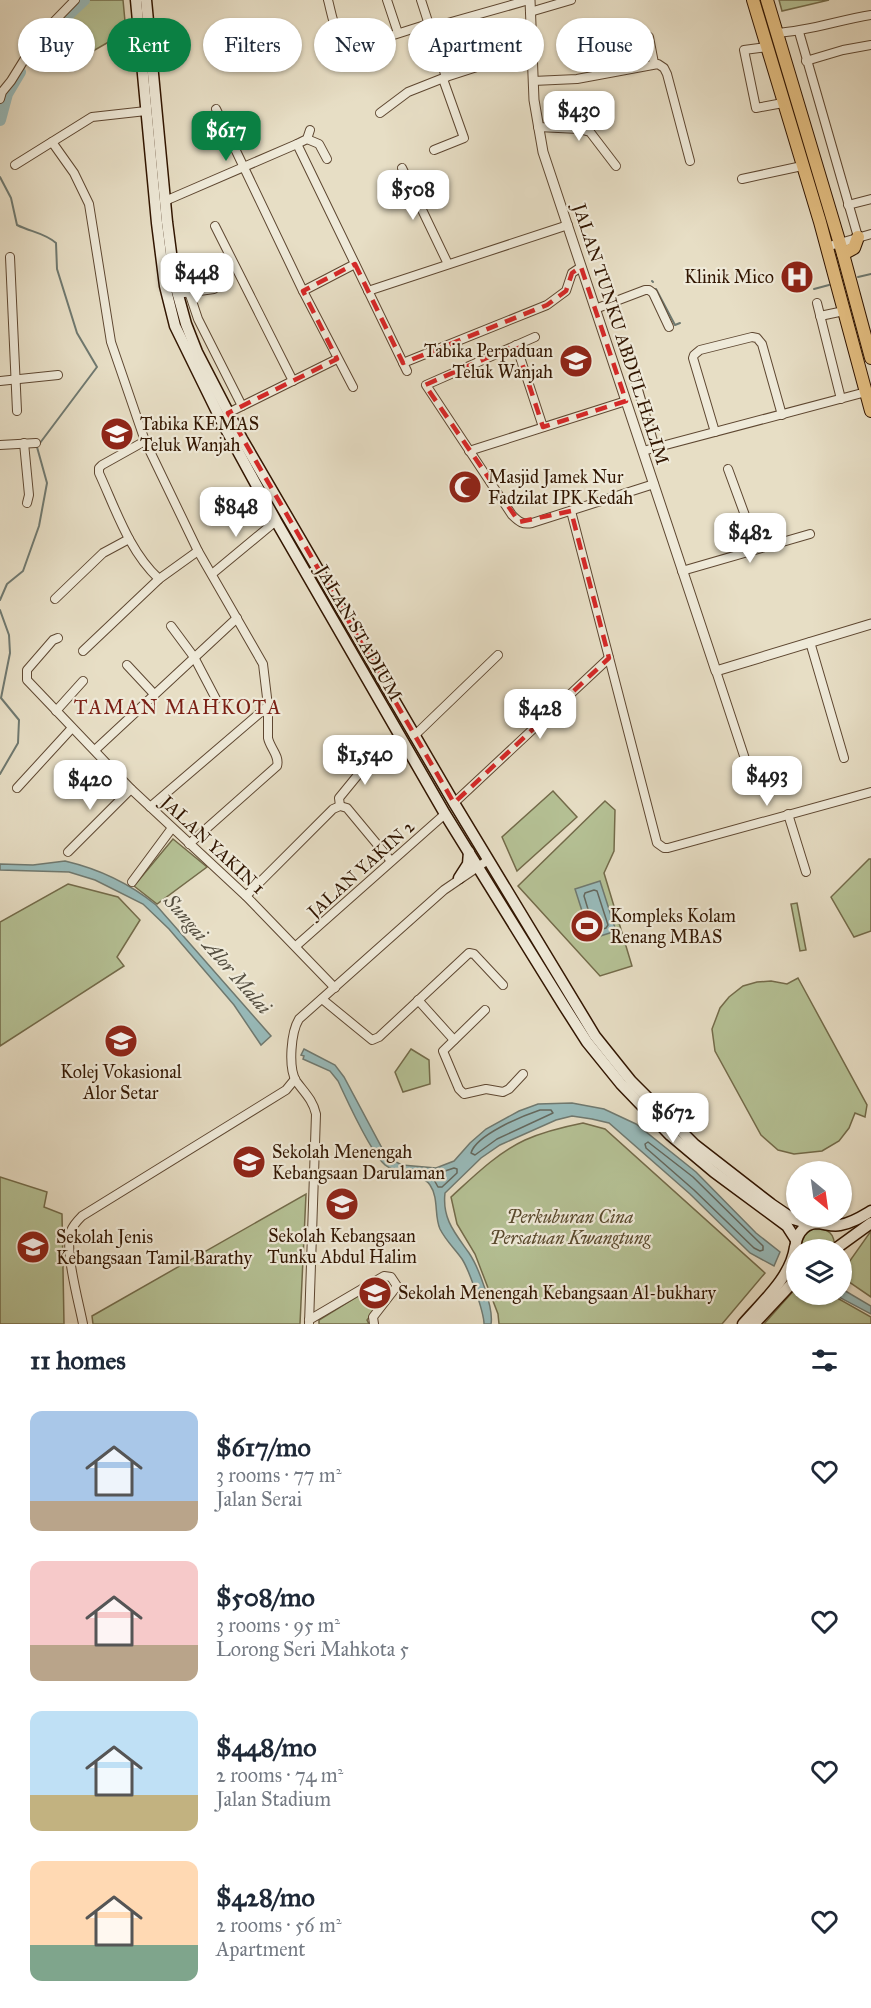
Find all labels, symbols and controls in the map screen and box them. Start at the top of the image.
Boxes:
chip: Buy [18,18,95,72]
chip: Rent [107,18,191,72]
chip: Filters [203,18,302,72]
chip: New [314,18,396,72]
chip: Apartment [408,18,544,72]
chip: House [556,18,654,72]
pin: $430 [543,91,615,142]
text: $430 [558,98,600,122]
pin: $617 [190,111,262,162]
text: $617 [206,118,246,142]
pin: $508 [377,170,449,221]
text: $508 [391,177,435,201]
street label: JALAN TUNKU ABDUL HALIM [567,199,674,468]
pin: $448 [161,253,233,304]
hospital icon: Klinik Mico [779,259,815,295]
text: $448 [175,260,219,284]
place label: Klinik Mico [684,266,774,288]
place label: Tabika Perpaduan Teluk Wanjah [424,340,553,383]
school or university icon: Tabika Perpaduan Teluk Wanjah [558,343,594,379]
place label: Tabika KEMAS Teluk Wanjah [140,413,259,456]
school or university icon: Tabika KEMAS Teluk Wanjah [99,416,135,452]
place label: Masjid Jamek Nur Fadzilat IPK Kedah [488,466,633,509]
mosque icon: Masjid Jamek Nur Fadzilat IPK Kedah [447,469,483,505]
pin: $848 [200,487,272,538]
text: $848 [214,494,258,518]
pin: $482 [714,513,786,564]
text: $482 [728,520,772,544]
street label: JALAN STADIUM [309,559,407,705]
pin: $428 [504,689,576,740]
district label: TAMAN MAHKOTA [74,695,282,719]
text: $428 [518,696,562,720]
pin: $1,540 [316,735,414,786]
text: $1,540 [337,742,393,766]
pin: $493 [731,756,803,807]
pin: $420 [54,760,126,811]
text: $493 [746,763,788,787]
text: $420 [68,767,112,791]
street label: JALAN YAKIN 1 [154,790,270,900]
street label: JALAN YAKIN 2 [302,815,420,925]
water label: Sungai Alor Malai [159,888,277,1019]
place label: Kompleks Kolam Renang MBAS [610,905,736,949]
sports icon: Kompleks Kolam Renang MBAS [569,908,605,944]
school or university icon: Kolej Vokasional Alor Setar [103,1023,139,1059]
place label: Kolej Vokasional Alor Setar [60,1061,182,1104]
pin: $672 [637,1093,709,1144]
text: $672 [652,1100,694,1124]
place label: Sekolah Menengah Kebangsaan Darulaman [272,1141,445,1185]
school or university icon: Sekolah Menengah Kebangsaan Darulaman [231,1144,267,1180]
north arrow [786,1161,852,1227]
map controls [786,1161,852,1305]
school or university icon: Sekolah Kebangsaan Tunku Abdul Halim [324,1186,360,1222]
park label: Perkuburan Cina Persatuan Kwangtung [490,1206,651,1249]
place label: Sekolah Kebangsaan Tunku Abdul Halim [267,1225,417,1268]
place label: Sekolah Jenis Kebangsaan Tamil Barathy [56,1226,252,1270]
school or university icon: Sekolah Jenis Kebangsaan Tamil Barathy [15,1229,51,1265]
button: layers [786,1239,852,1305]
school or university icon: Sekolah Menengah Kebangsaan Al-bukhary [357,1275,393,1311]
place label: Sekolah Menengah Kebangsaan Al-bukhary [398,1282,716,1305]
text: 11 homes [30,1344,126,1376]
icon: filters [808,1344,841,1377]
text: $617/mo [216,1431,311,1463]
icon: home [78,1435,150,1507]
icon: heart [808,1455,841,1488]
text: 3 rooms · 77 m² [216,1463,341,1487]
text: Jalan Serai [216,1487,302,1511]
text: $508/mo [216,1581,315,1613]
icon: home [78,1585,150,1657]
icon: heart [808,1605,841,1638]
text: 3 rooms · 95 m² [216,1613,340,1637]
text: Lorong Seri Mahkota 5 [216,1637,409,1661]
text: $448/mo [216,1731,316,1763]
icon: home [78,1735,150,1807]
icon: heart [808,1755,841,1788]
text: 2 rooms · 74 m² [216,1763,343,1787]
text: Jalan Stadium [216,1787,331,1811]
text: $428/mo [216,1881,315,1913]
icon: home [78,1885,150,1957]
icon: heart [808,1905,841,1938]
text: 2 rooms · 56 m² [216,1913,342,1937]
text: Apartment [216,1937,305,1961]

